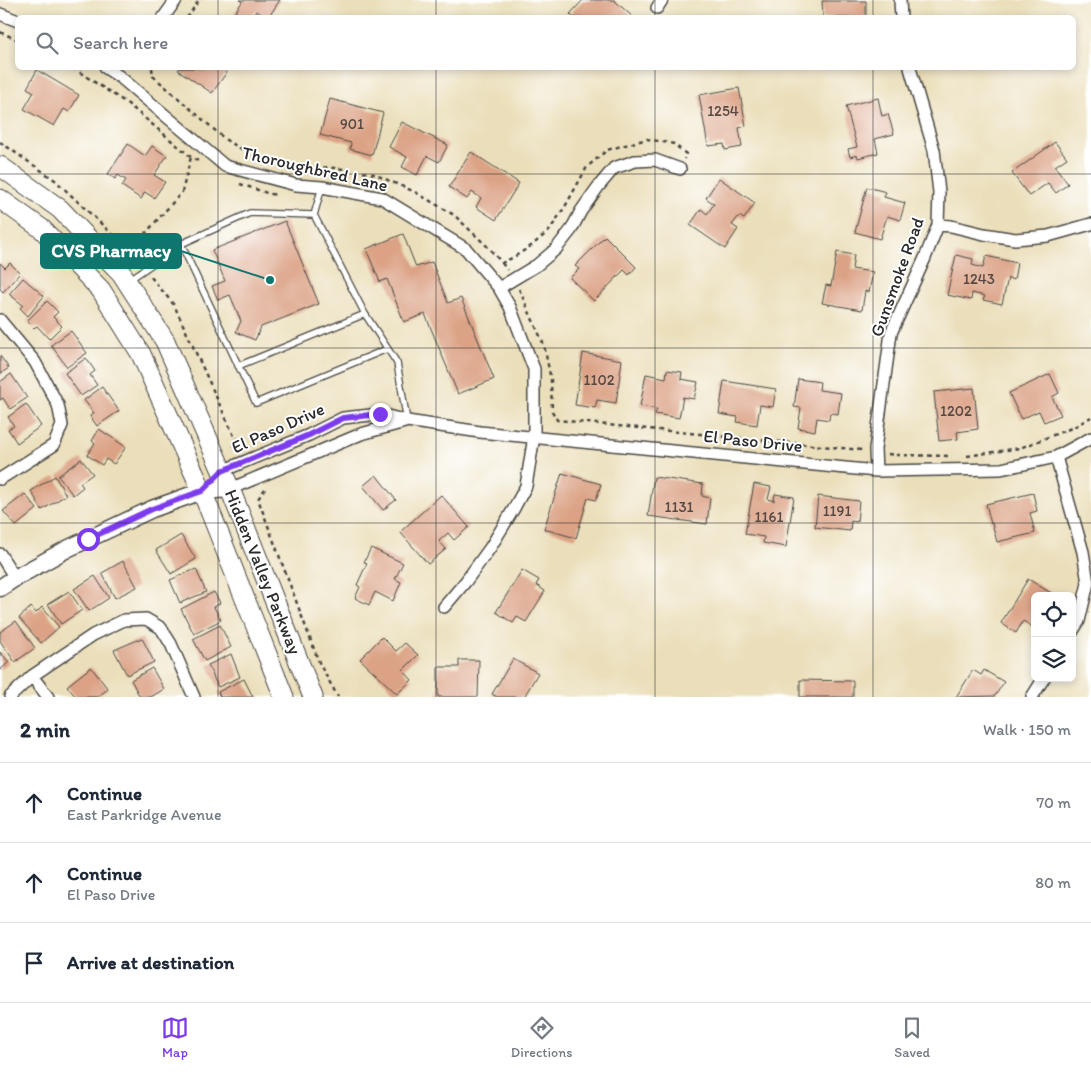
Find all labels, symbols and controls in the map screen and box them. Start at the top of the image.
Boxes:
search box [15,15,1076,70]
icon: search [33,29,61,57]
text: Search here [73,31,168,54]
house number: 1254 [707,102,739,120]
house number: 901 [340,115,364,133]
street label: Thoroughbred Lane [240,142,390,196]
street label: Gunsmoke Road [865,214,929,340]
callout: CVS Pharmacy [41,234,181,268]
text: CVS Pharmacy [51,239,171,262]
house number: 1243 [963,270,995,288]
house number: 1102 [583,371,615,389]
street label: El Paso Drive [228,398,328,458]
house number: 1202 [940,402,972,420]
route end [369,403,392,426]
street label: El Paso Drive [702,425,804,457]
street label: Hidden Valley Parkway [220,486,306,658]
house number: 1131 [664,498,694,516]
house number: 1191 [823,502,851,520]
house number: 1161 [755,508,783,526]
route start [77,528,100,551]
map controls [1031,592,1076,682]
button: locate [1031,592,1076,637]
button: layers [1031,637,1076,682]
text: 2 min [20,717,70,742]
text: Walk · 150 m [983,720,1071,739]
text: Continue [67,782,142,805]
icon: ahead [20,789,48,817]
text: 70 m [1036,793,1071,812]
text: East Parkridge Avenue [67,805,222,824]
text: Continue [67,862,142,885]
icon: ahead [20,869,48,897]
text: 80 m [1035,873,1071,892]
text: El Paso Drive [67,885,155,904]
icon: arrive [20,949,48,977]
text: Arrive at destination [67,951,234,974]
tab: Map [161,1014,189,1061]
tab: Directions [511,1014,572,1061]
tab: Saved [894,1014,930,1061]

